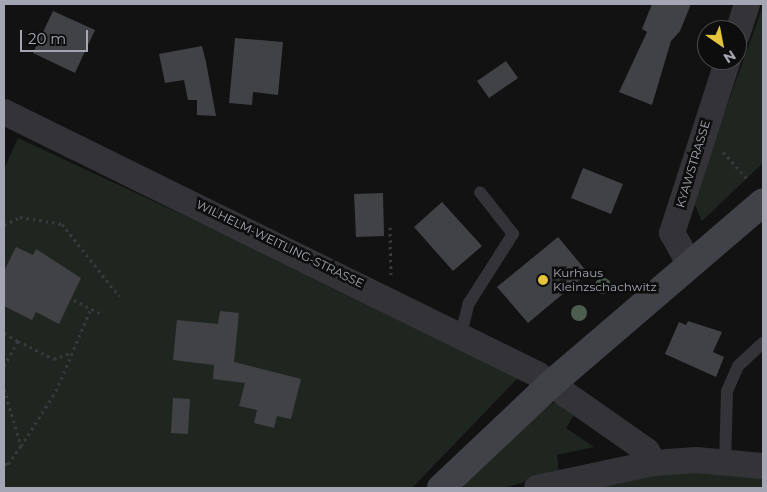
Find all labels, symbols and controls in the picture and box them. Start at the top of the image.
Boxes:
scale bar [22,20,90,52]
north arrow [697,20,747,70]
text: 20 m [28,29,66,48]
text: N [720,46,739,67]
street label: KYAWSTRASSE [673,119,713,209]
street label: WILHELM-WEITLING-STRASSE [194,197,366,291]
place label: Kurhaus Kleinzschachwitz [553,266,657,294]
marker: Kurhaus Kleinzschachwitz [537,274,549,286]

